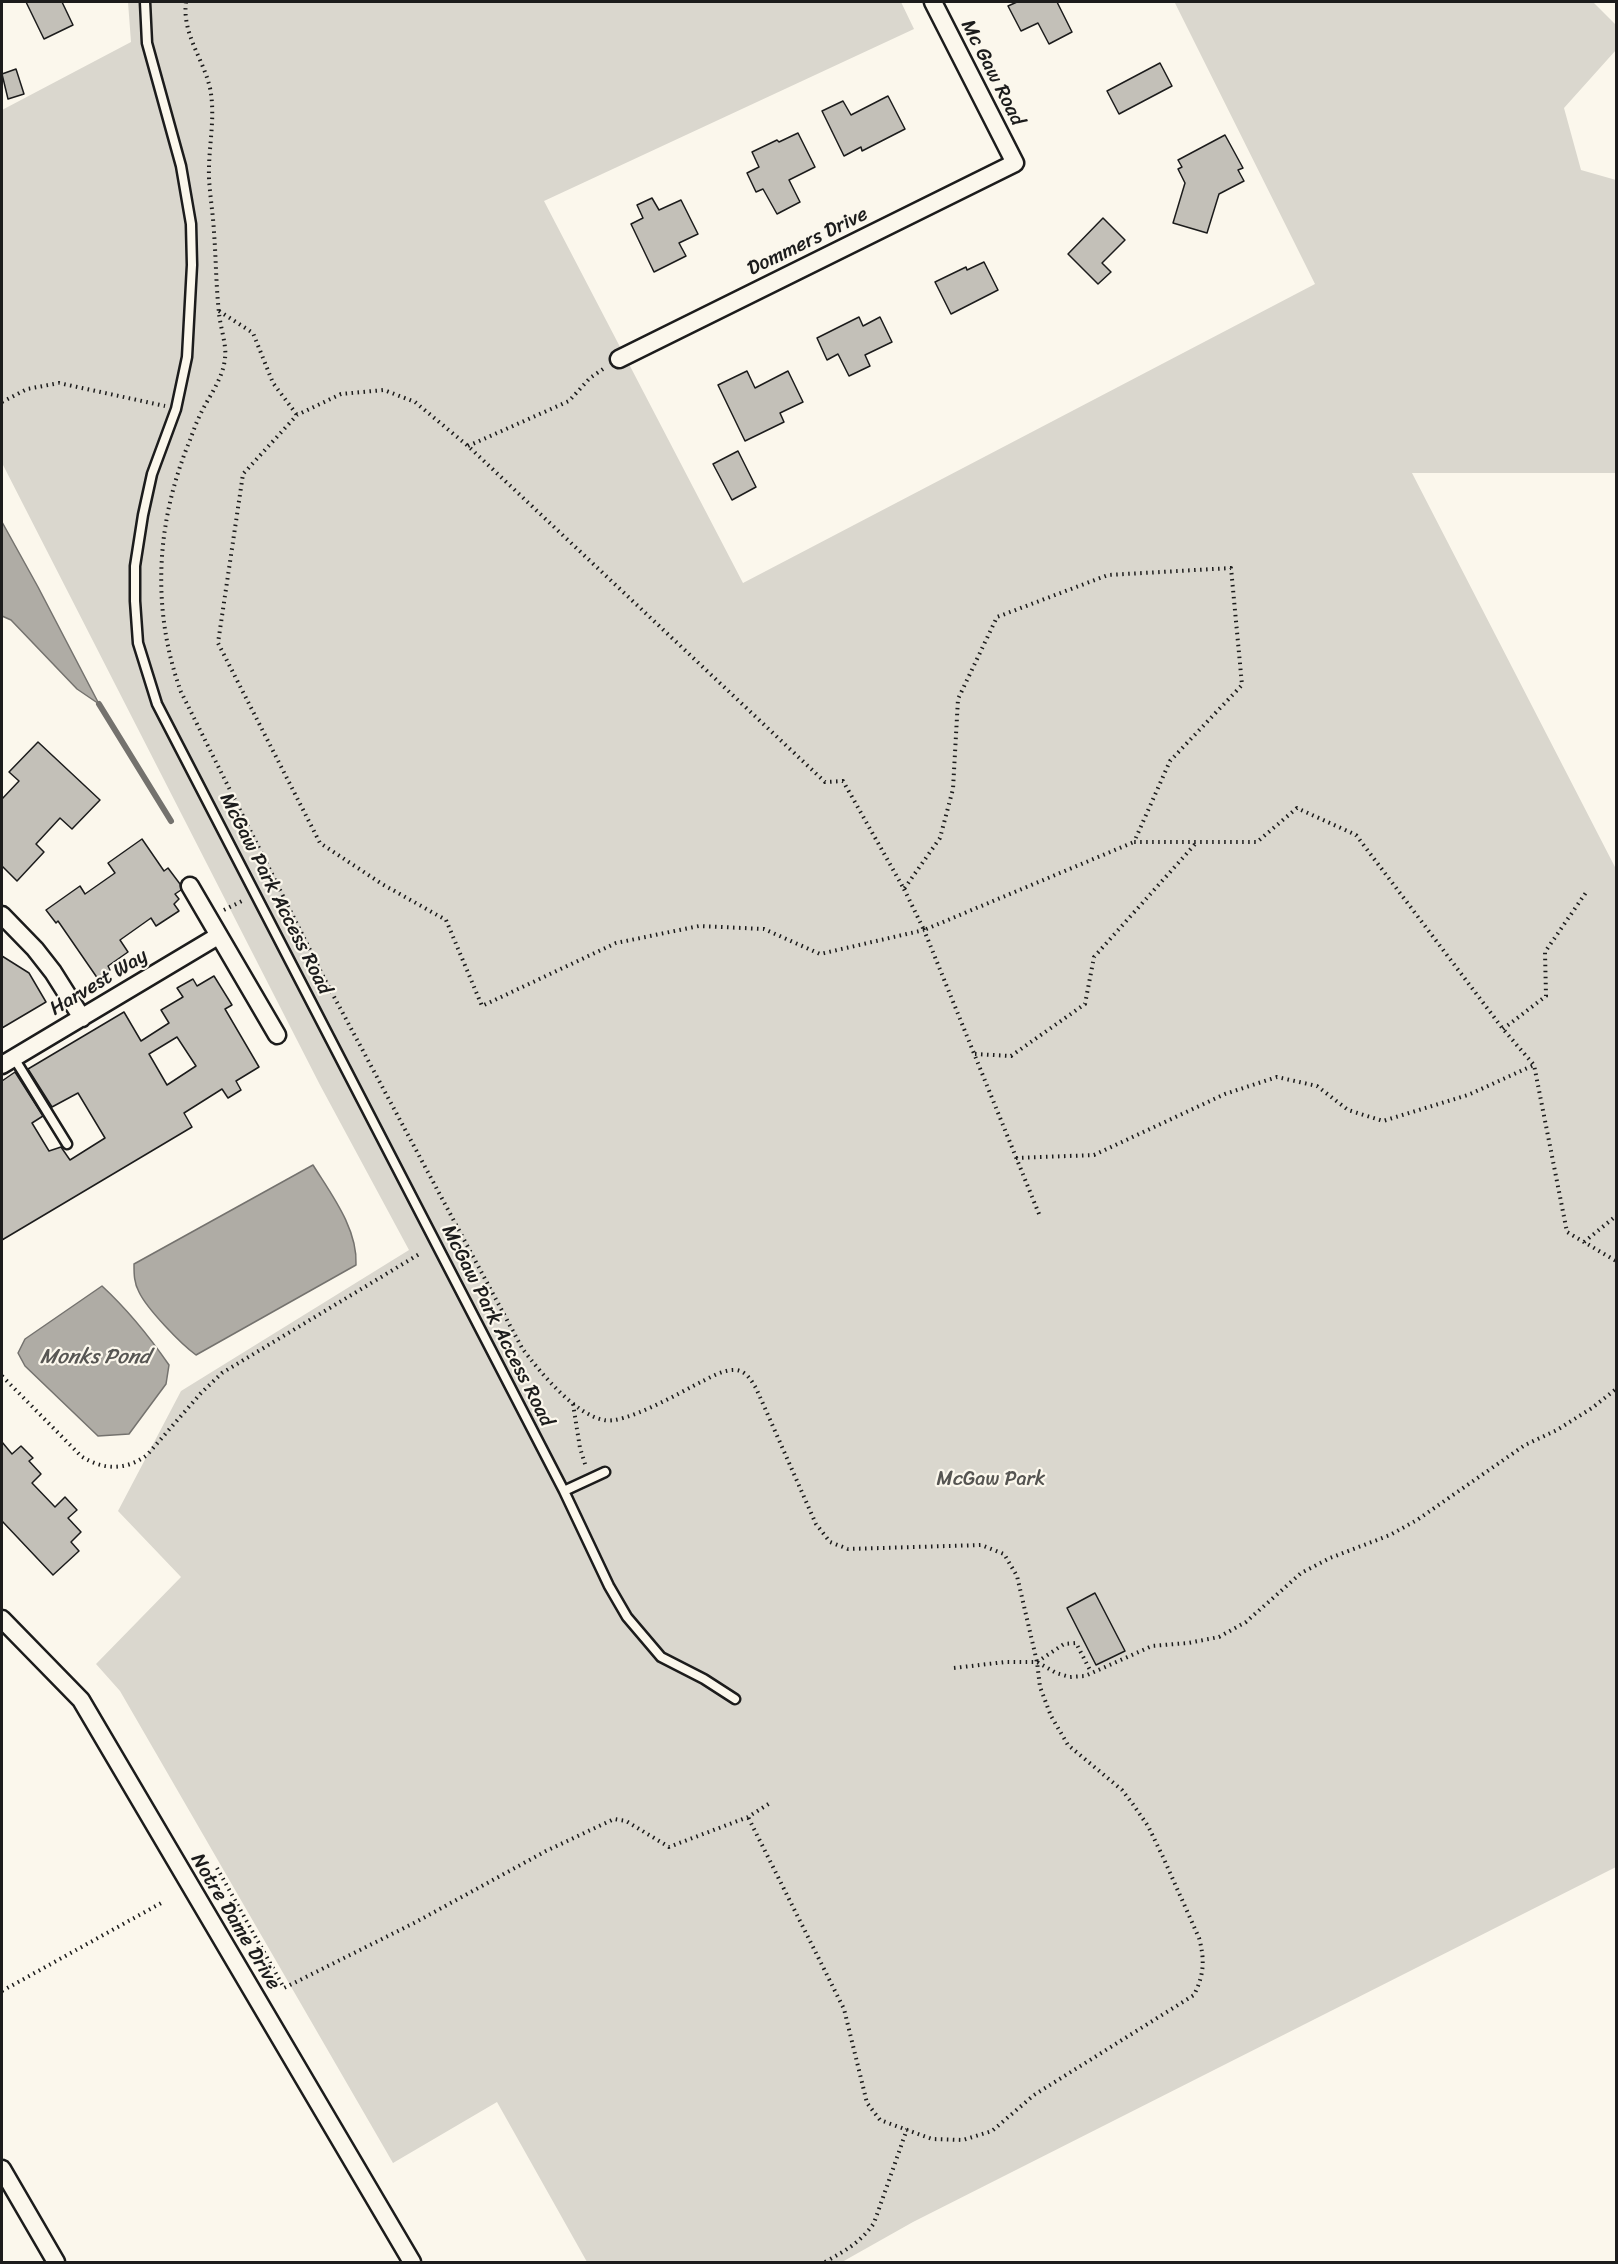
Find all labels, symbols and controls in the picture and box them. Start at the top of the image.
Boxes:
street label: Mc Gaw Road [955,16,1029,130]
street label: Dommers Drive [744,203,872,281]
street label: McGaw Park Access Road [214,789,336,999]
street label: Harvest Way [46,944,152,1022]
street label: McGaw Park Access Road [436,1221,558,1431]
water label: Monks Pond [40,1345,150,1371]
park label: McGaw Park [937,1468,1045,1492]
street label: Notre Dame Drive [185,1850,285,1994]

